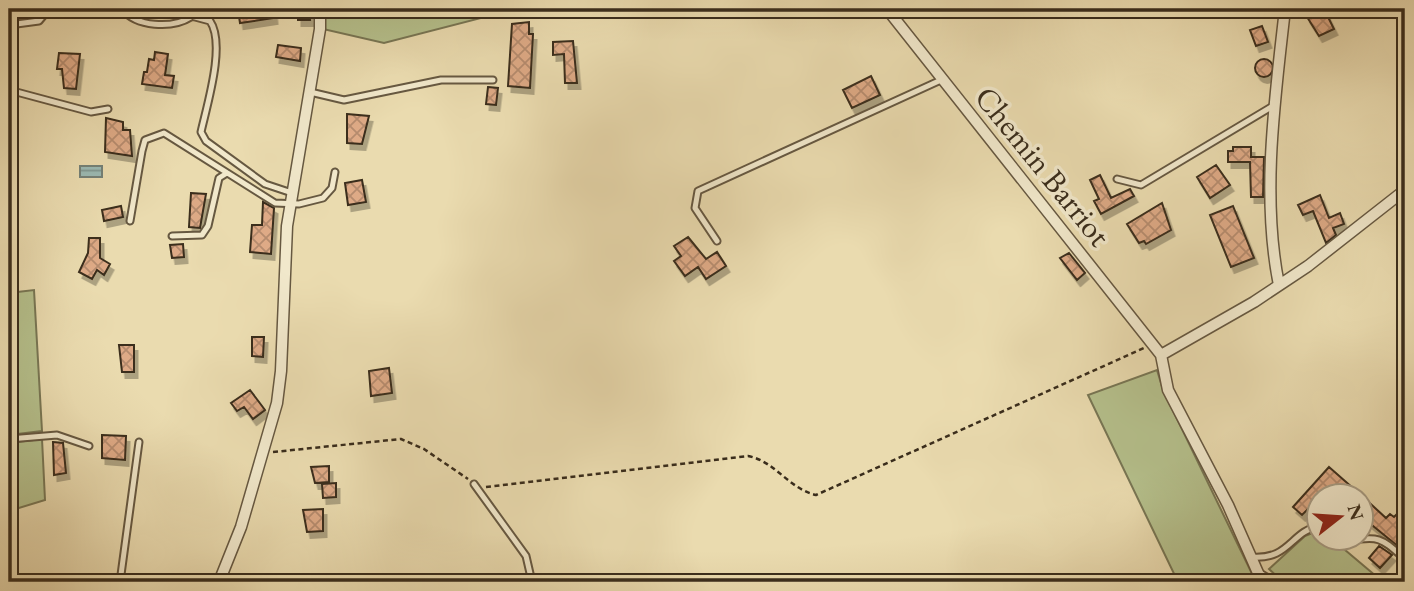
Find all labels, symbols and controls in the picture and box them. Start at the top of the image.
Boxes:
street label: Chemin Barriot [966,77,1120,255]
north arrow [1306,482,1376,552]
text: N [1342,501,1370,524]

